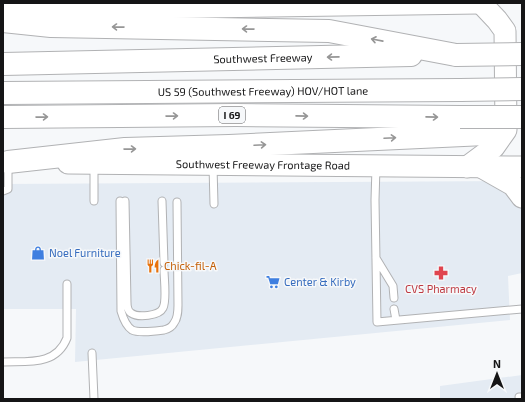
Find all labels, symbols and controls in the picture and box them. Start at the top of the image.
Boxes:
one-way arrow [112,24,125,31]
one-way arrow [242,26,255,33]
one-way arrow [371,35,384,43]
street label: Southwest Freeway [213,50,313,65]
one-way arrow [327,53,340,61]
street label: US 59 (Southwest Freeway) HOV/HOT lane [158,84,368,98]
road number: I 69 [219,107,245,123]
one-way arrow [165,112,178,120]
one-way arrow [295,112,308,120]
one-way arrow [35,113,48,121]
one-way arrow [425,113,438,121]
one-way arrow [383,135,396,142]
one-way arrow [253,141,266,148]
one-way arrow [123,145,136,153]
street label: Southwest Freeway Frontage Road [176,157,350,171]
shop icon: Noel Furniture [30,245,46,261]
place label: Noel Furniture [49,246,121,259]
restaurant icon: Chick-fil-A [145,258,161,274]
place label: Chick-fil-A [164,259,217,272]
pharmacy icon: CVS Pharmacy [433,265,449,281]
supermarket icon: Center & Kirby [265,274,281,290]
place label: Center & Kirby [284,275,356,288]
place label: CVS Pharmacy [405,282,477,295]
north arrow [477,354,517,394]
text: N [493,357,501,370]

